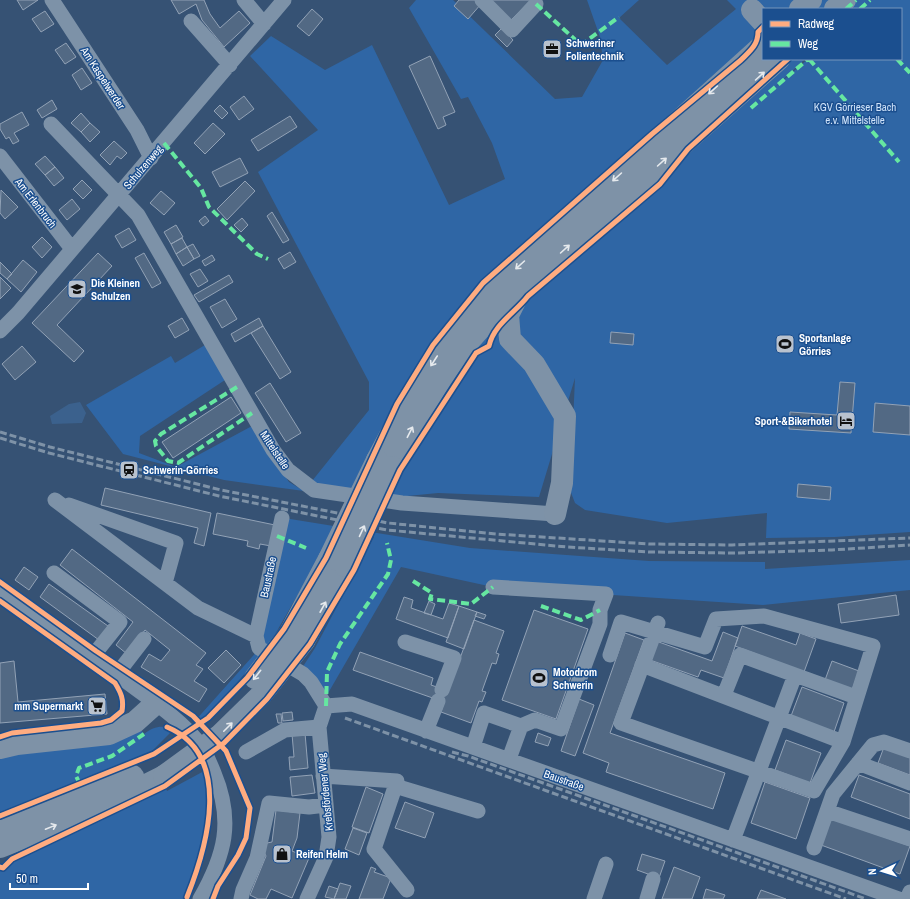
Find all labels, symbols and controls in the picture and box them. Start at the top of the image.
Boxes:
legend [762,8,902,60]
text: Radweg [798,16,835,32]
place label: Schweriner Folientechnik [566,36,625,63]
text: Weg [798,36,819,52]
office icon: Schweriner Folientechnik [541,38,563,60]
street label: Am Kaspelwerder [77,43,128,112]
one-way arrow [754,72,764,81]
one-way arrow [708,86,718,95]
park label: KGV Görrieser Bach e.v. Mittelstelle [814,100,896,127]
street label: Schulzenweg [120,142,166,192]
one-way arrow [657,158,668,167]
one-way arrow [611,173,622,182]
street label: Am Erlenbruch [12,174,60,231]
one-way arrow [560,245,570,254]
one-way arrow [515,260,525,269]
place label: Die Kleinen Schulzen [91,276,140,303]
school or university icon: Die Kleinen Schulzen [66,278,88,300]
place label: Sportanlage Görries [799,331,851,358]
sports icon: Sportanlage Görries [774,333,796,355]
one-way arrow [430,355,438,366]
hotel icon: Sport-&Bikerhotel [835,410,857,432]
place label: Sport-&Bikerhotel [755,414,832,428]
one-way arrow [407,426,414,438]
street label: Mittelstelle [257,428,293,472]
station icon: Schwerin-Görries [118,459,140,481]
place label: Schwerin-Görries [143,463,218,477]
one-way arrow [359,525,366,537]
street label: Baustraße [257,555,279,599]
one-way arrow [319,601,327,613]
place label: Motodrom Schwerin [553,665,597,692]
sports icon: Motodrom Schwerin [528,667,550,689]
one-way arrow [253,670,262,681]
supermarket icon: mm Supermarkt [86,695,108,717]
place label: mm Supermarkt [14,699,83,713]
one-way arrow [223,722,233,732]
street label: Krebsfördener Weg [314,752,336,832]
street label: Baustraße [542,766,586,794]
one-way arrow [45,823,57,830]
shop icon: Reifen Helm [271,843,293,865]
place label: Reifen Helm [296,847,348,861]
north arrow [862,851,902,891]
scale bar [10,865,88,891]
text: N [865,868,879,875]
text: 50 m [16,871,38,887]

